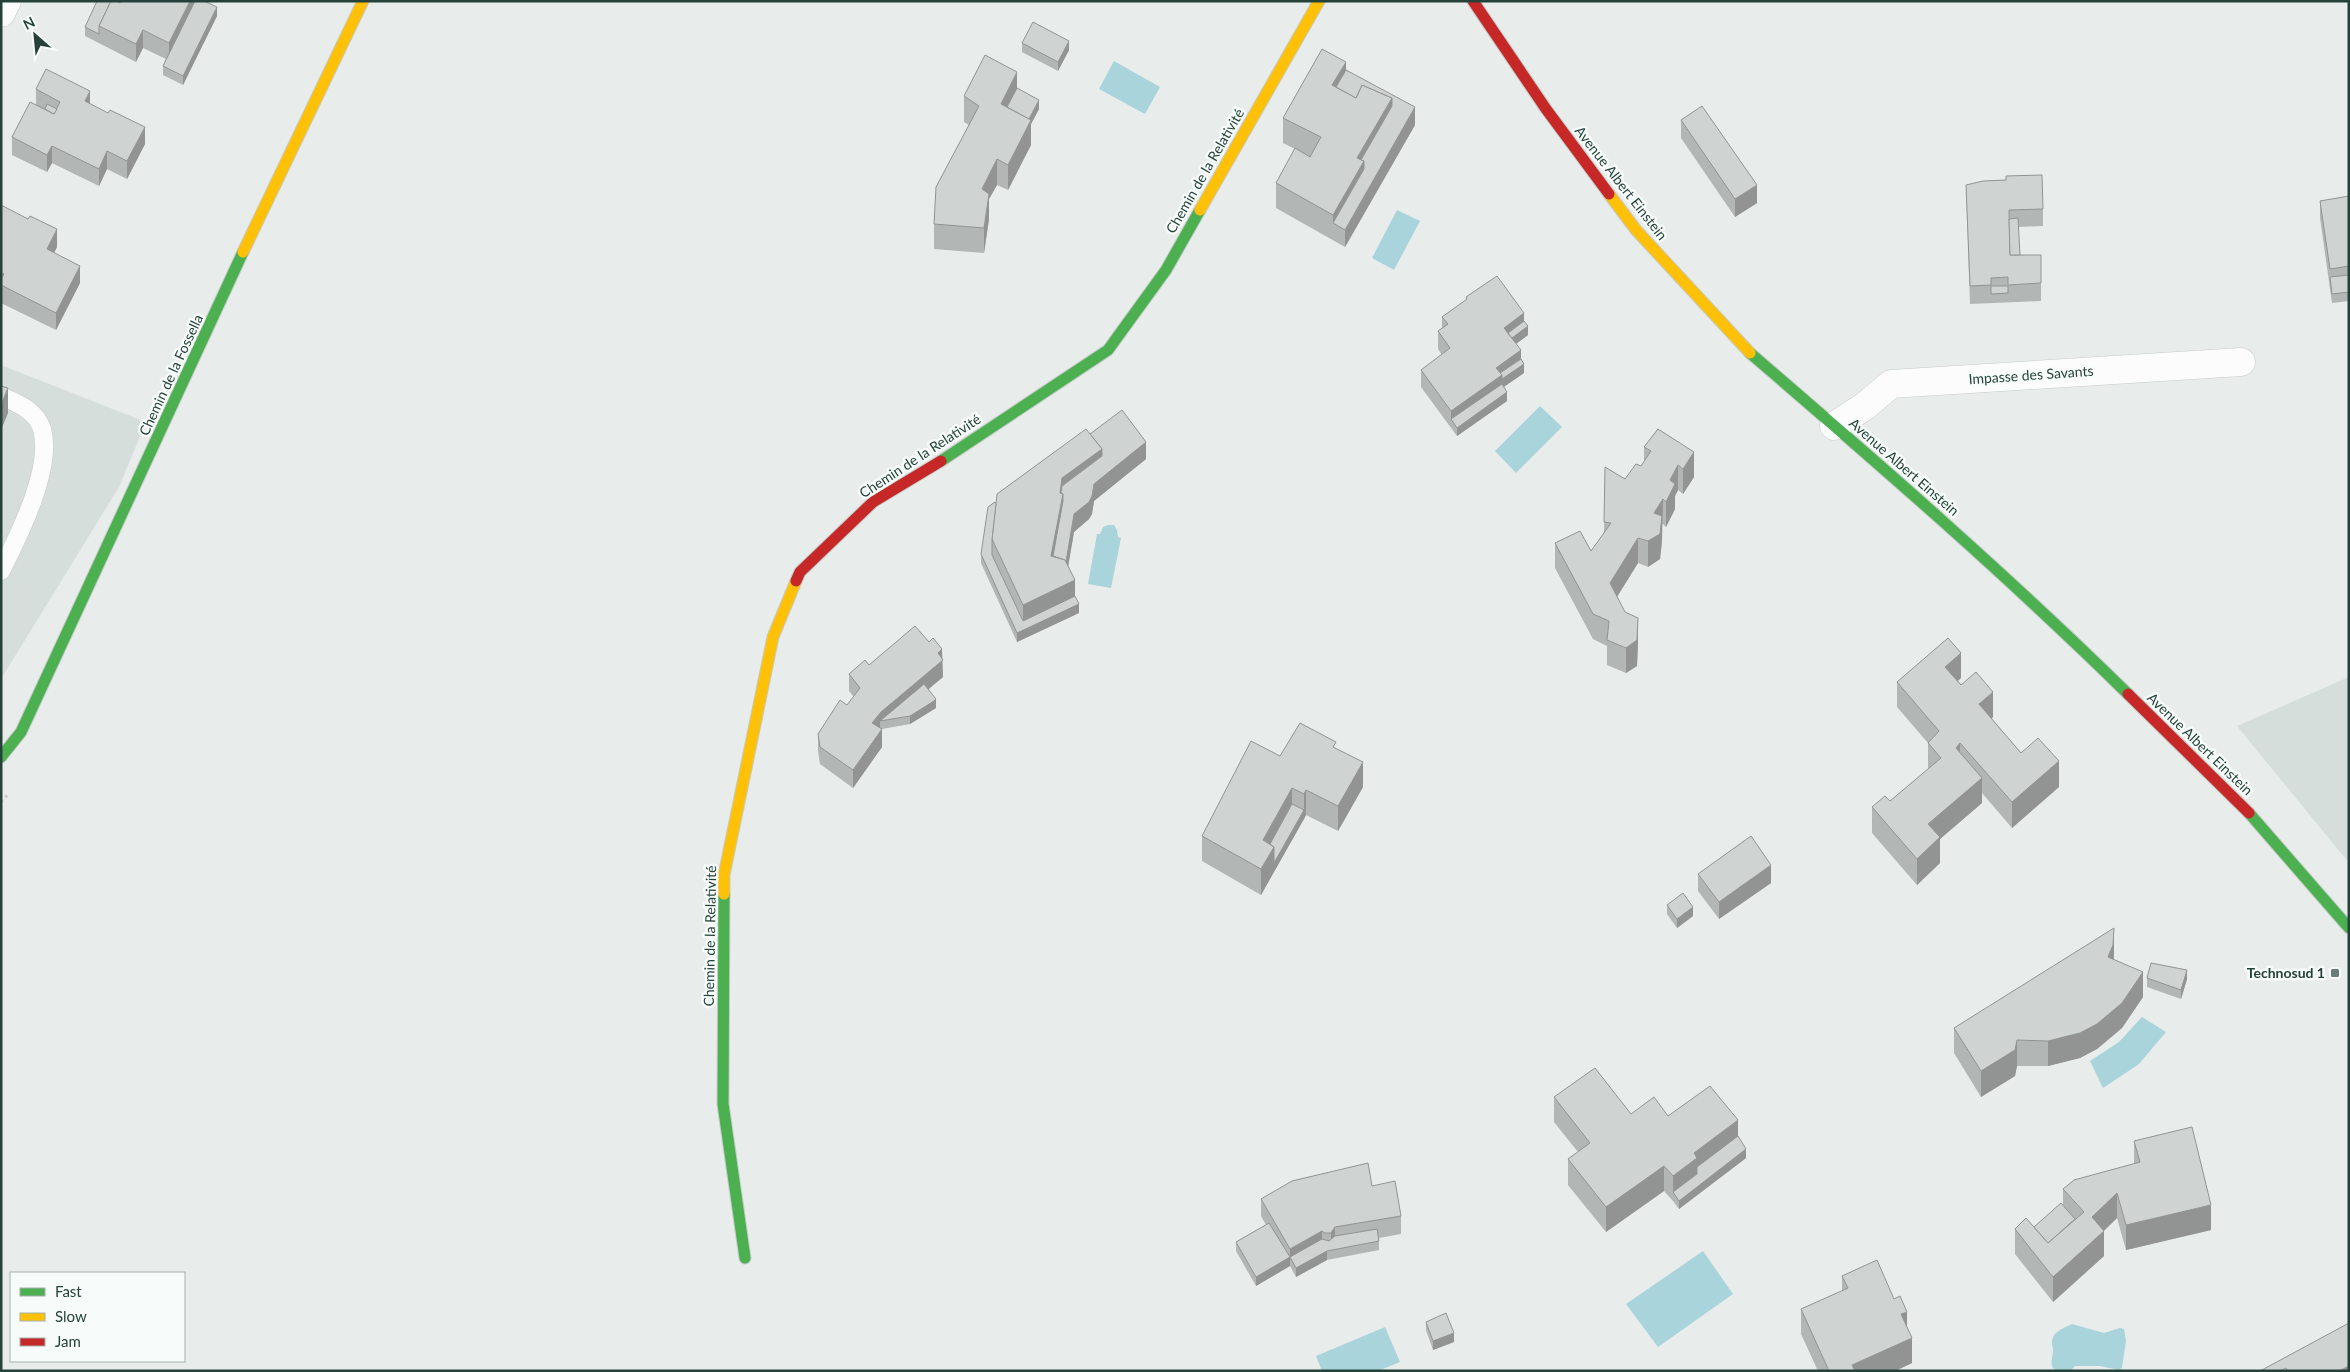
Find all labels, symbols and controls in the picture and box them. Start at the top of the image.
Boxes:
north arrow [10,10,60,60]
text: N [20,13,38,33]
street label: Chemin de la Relativité [1162,105,1247,236]
street label: Avenue Albert Einstein [1572,122,1671,243]
street label: Chemin de la Fossella [135,311,206,438]
street label: Impasse des Savants [1968,362,2094,387]
street label: Chemin de la Relativité [856,410,983,501]
street label: Avenue Albert Einstein [1846,414,1963,519]
street label: Avenue Albert Einstein [2144,689,2257,798]
street label: Chemin de la Relativité [700,865,719,1007]
place label: Technosud 1 [2247,964,2325,981]
marker: Technosud 1 [2329,967,2341,979]
legend [10,1272,185,1362]
text: Fast [55,1282,82,1300]
text: Slow [55,1307,87,1325]
text: Jam [55,1332,81,1350]

